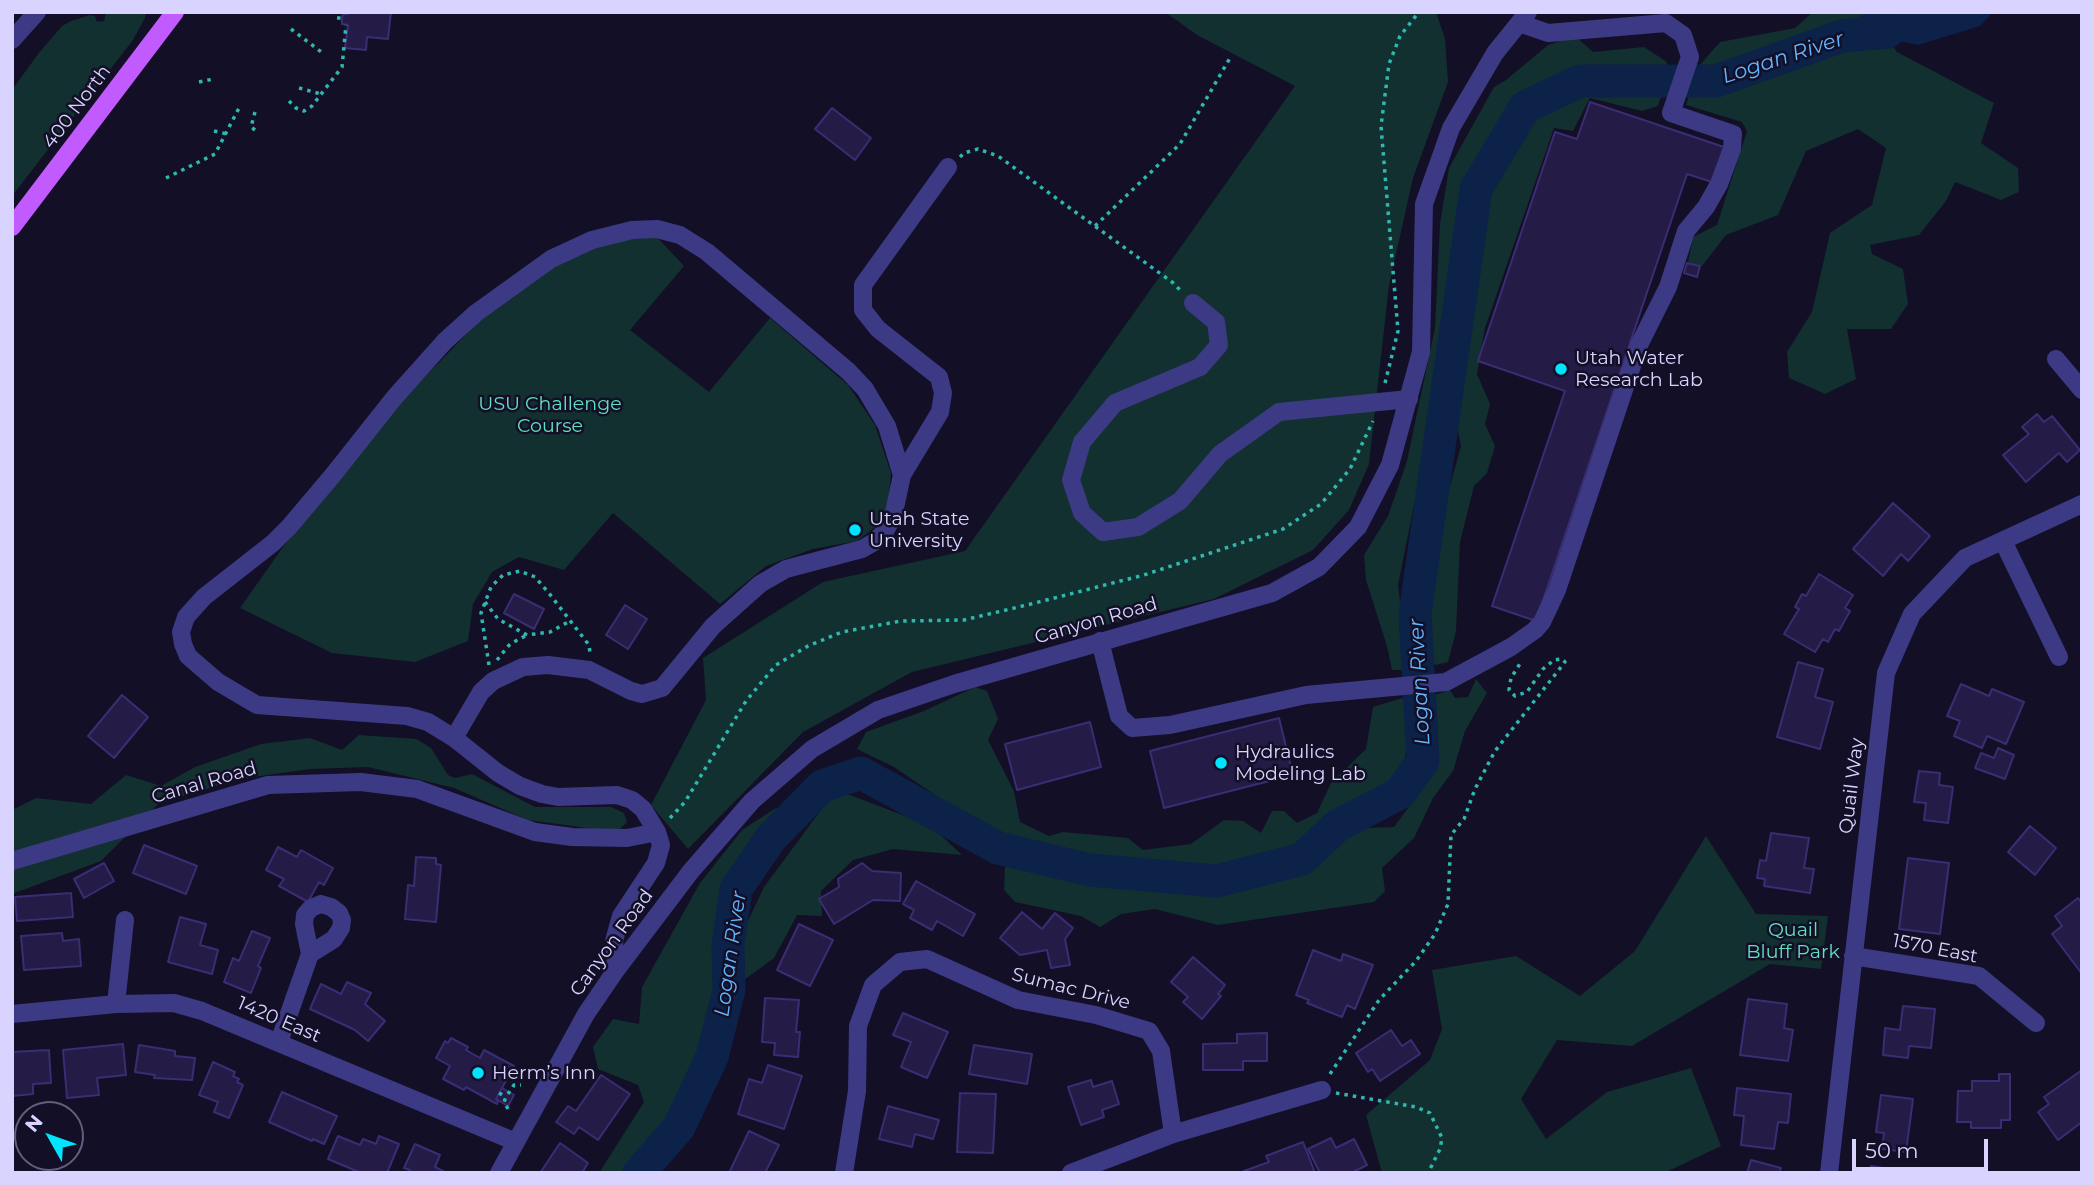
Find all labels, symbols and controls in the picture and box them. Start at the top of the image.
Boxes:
water label: Logan River [1719,26,1847,90]
street label: 400 North [38,61,116,153]
place label: Utah Water Research Lab [1575,347,1703,391]
marker: Utah Water Research Lab [1553,361,1569,377]
park label: USU Challenge Course [478,393,622,437]
place label: Utah State University [869,508,969,552]
marker: Utah State University [847,522,863,538]
street label: Canyon Road [1032,593,1160,649]
water label: Logan River [1404,618,1436,746]
street label: Quail Way [1835,737,1869,835]
place label: Hydraulics Modeling Lab [1235,741,1366,785]
marker: Hydraulics Modeling Lab [1213,755,1229,771]
street label: Canal Road [149,757,259,809]
street label: Canyon Road [566,885,658,1001]
water label: Logan River [710,890,752,1018]
park label: Quail Bluff Park [1746,919,1840,963]
street label: 1570 East [1890,930,1980,968]
street label: Sumac Drive [1009,963,1133,1015]
street label: 1420 East [234,992,324,1048]
place label: Herm’s Inn [492,1062,596,1084]
marker: Herm’s Inn [470,1065,486,1081]
north arrow [14,1101,84,1171]
text: N [20,1110,48,1137]
scale bar [1856,1126,1993,1170]
text: 50 m [1865,1138,1919,1163]

